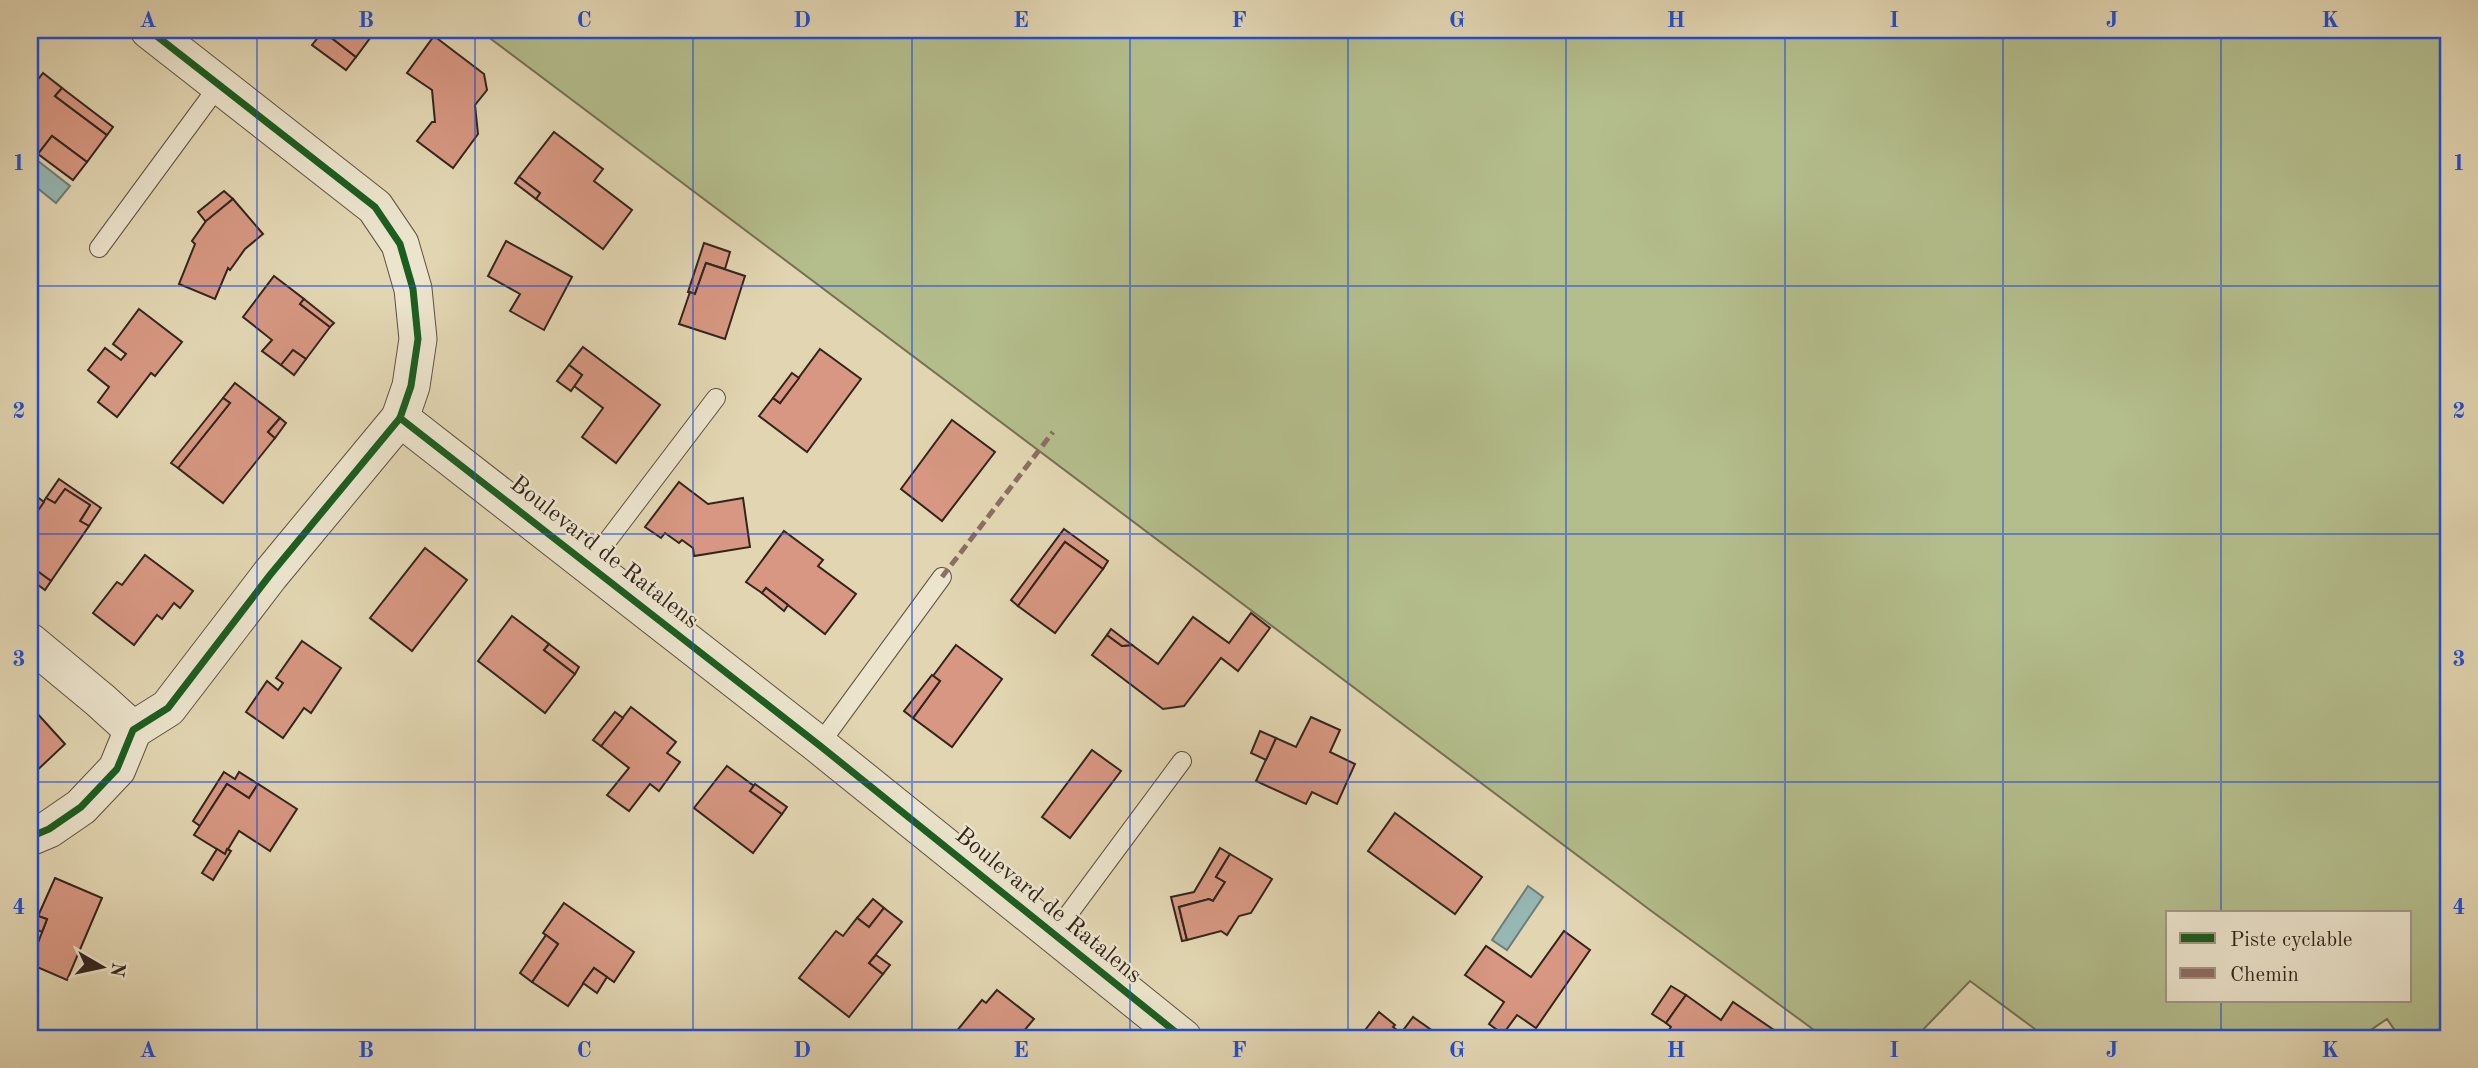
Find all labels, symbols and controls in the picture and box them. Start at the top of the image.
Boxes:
text: A [139,9,157,32]
text: B [358,9,374,32]
text: C [576,9,592,32]
text: D [793,9,811,32]
text: E [1013,9,1029,32]
text: F [1231,9,1247,32]
text: G [1449,9,1465,32]
text: H [1667,9,1685,32]
text: I [1889,9,1899,32]
text: J [2106,9,2118,32]
text: K [2321,9,2339,32]
text: 1 [12,152,26,175]
text: 1 [2452,152,2466,175]
text: 2 [12,400,26,423]
text: 2 [2452,400,2466,423]
street label: Boulevard de Ratalens [505,472,703,634]
text: 3 [12,648,26,671]
text: 3 [2452,648,2466,671]
street label: Boulevard de Ratalens [950,824,1146,988]
text: 4 [12,896,26,919]
text: 4 [2452,896,2466,919]
legend [2166,911,2412,1002]
text: Piste cyclable [2230,930,2353,951]
north arrow [66,932,136,1002]
text: N [106,961,127,978]
text: Chemin [2230,965,2299,986]
text: A [139,1039,157,1062]
text: B [358,1039,374,1062]
text: C [576,1039,592,1062]
text: D [793,1039,811,1062]
text: E [1013,1039,1029,1062]
text: F [1231,1039,1247,1062]
text: G [1449,1039,1465,1062]
text: H [1667,1039,1685,1062]
text: I [1889,1039,1899,1062]
text: J [2106,1039,2118,1062]
text: K [2321,1039,2339,1062]

